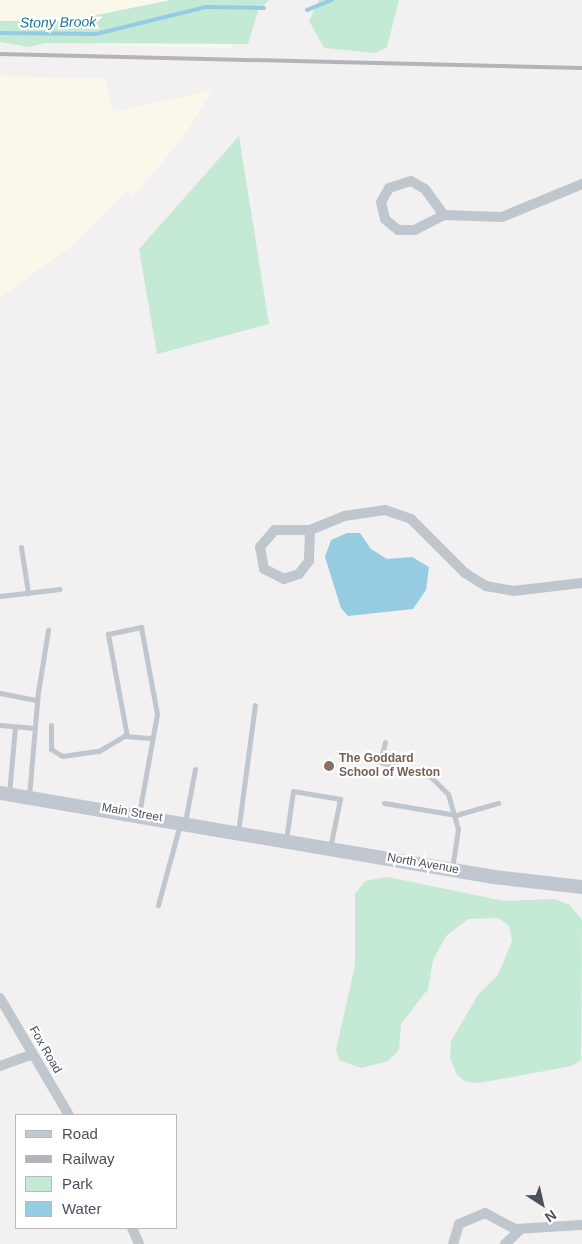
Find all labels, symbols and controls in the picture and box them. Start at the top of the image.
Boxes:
water label: Stony Brook [20,13,96,31]
place label: The Goddard School of Weston [339,752,440,780]
marker: The Goddard School of Weston [323,760,335,772]
street label: Main Street [101,801,163,825]
street label: North Avenue [386,851,460,877]
street label: Fox Road [26,1024,64,1076]
legend [15,1114,178,1229]
text: Road [62,1125,98,1142]
text: Railway [62,1150,115,1167]
text: Park [62,1175,93,1192]
north arrow [517,1179,567,1229]
text: Water [62,1200,101,1217]
text: N [542,1207,559,1226]

